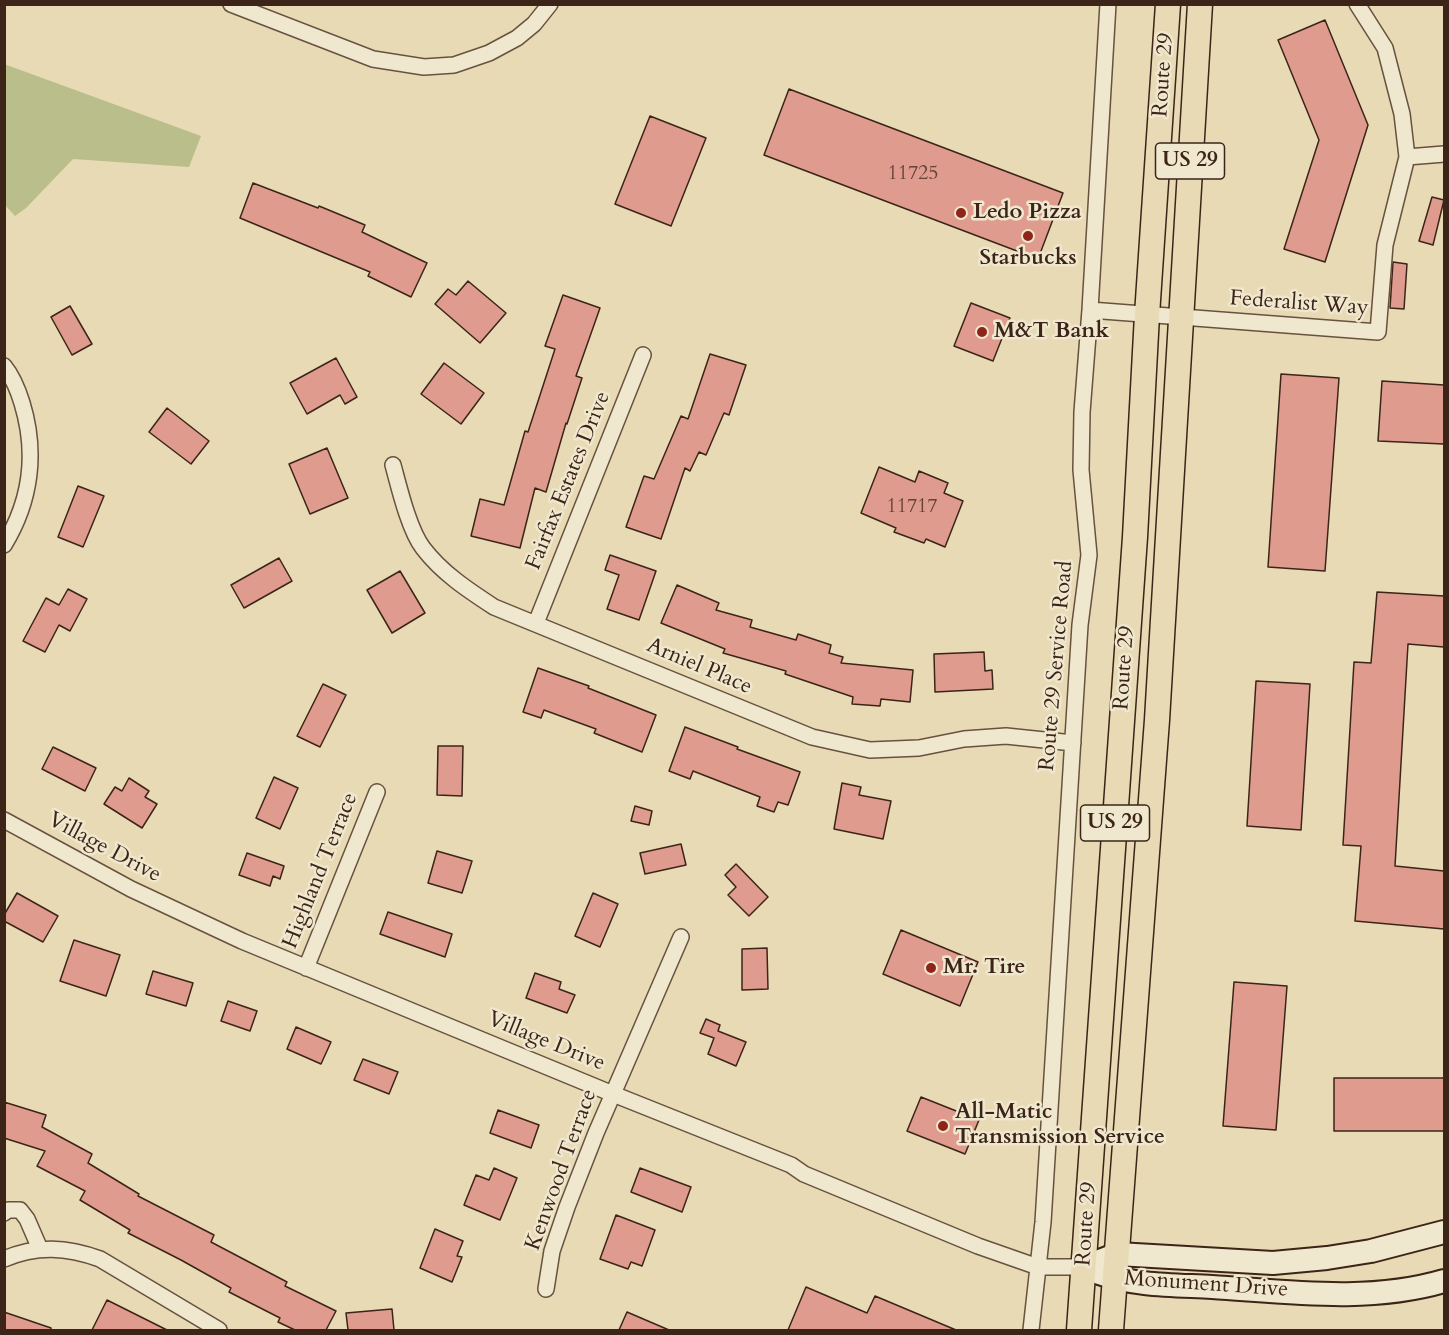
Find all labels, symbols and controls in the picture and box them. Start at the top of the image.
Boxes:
street label: Route 29 [1148,32,1180,118]
road number: US 29 [1156,143,1224,179]
house number: 11725 [887,162,939,186]
place label: Ledo Pizza [973,200,1082,226]
marker: Ledo Pizza [954,206,968,220]
marker: Starbucks [1021,229,1035,243]
place label: Starbucks [979,246,1077,272]
street label: Federalist Way [1229,286,1369,322]
place label: M&T Bank [994,319,1109,345]
marker: M&T Bank [975,325,989,339]
street label: Fairfax Estates Drive [521,388,617,574]
house number: 11717 [886,495,938,519]
street label: Route 29 Service Road [1035,560,1079,772]
street label: Route 29 [1109,625,1141,711]
street label: Arniel Place [642,633,756,701]
street label: Highland Terrace [278,789,364,953]
road number: US 29 [1080,805,1150,841]
street label: Village Drive [43,807,165,889]
place label: Mr. Tire [943,955,1025,981]
marker: Mr. Tire [924,961,938,975]
street label: Village Drive [483,1006,609,1078]
street label: Kenwood Terrace [521,1086,603,1254]
place label: All-Matic Transmission Service [955,1100,1165,1152]
marker: All-Matic Transmission Service [936,1119,950,1133]
street label: Route 29 [1071,1181,1103,1267]
street label: Monument Drive [1123,1266,1289,1304]

